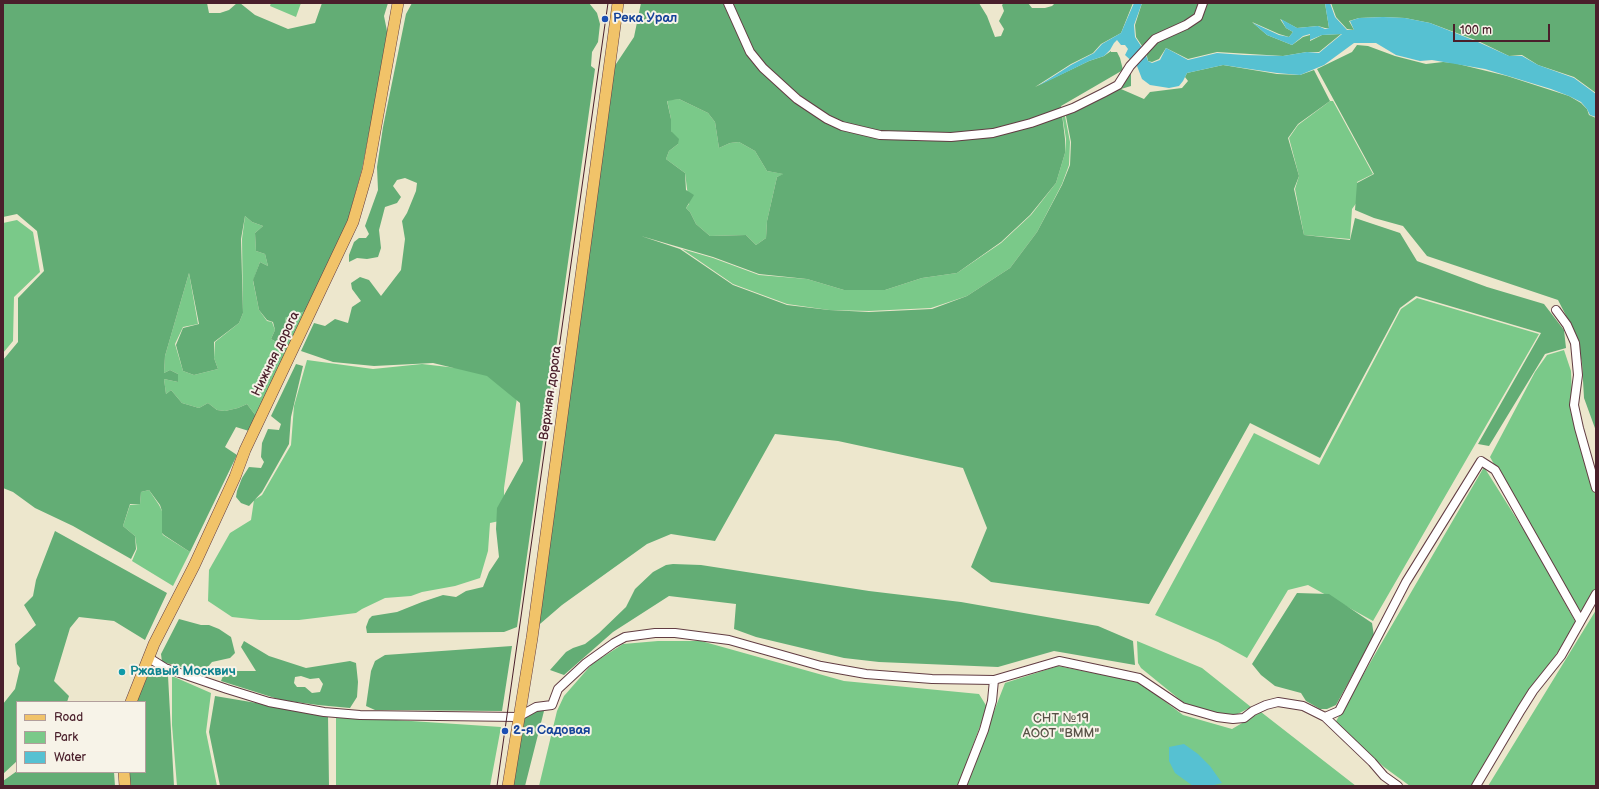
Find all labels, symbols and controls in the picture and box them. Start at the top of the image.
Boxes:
place label: Река Урал [613,11,677,27]
marker: Река Урал [600,14,610,24]
scale bar [1455,16,1552,42]
text: 100 m [1460,23,1492,38]
street label: Нижняя дорога [249,309,303,399]
street label: Верхняя дорога [537,345,565,441]
place label: Ржавый Москвич [130,664,236,680]
marker: Ржавый Москвич [117,667,127,677]
legend [16,701,146,773]
text: Road [54,710,83,725]
park label: СНТ №19 АООТ "ВММ" [1023,711,1099,742]
place label: 2-я Садовая [513,723,591,739]
marker: 2-я Садовая [500,726,510,736]
text: Park [54,730,78,745]
text: Water [54,750,86,765]

